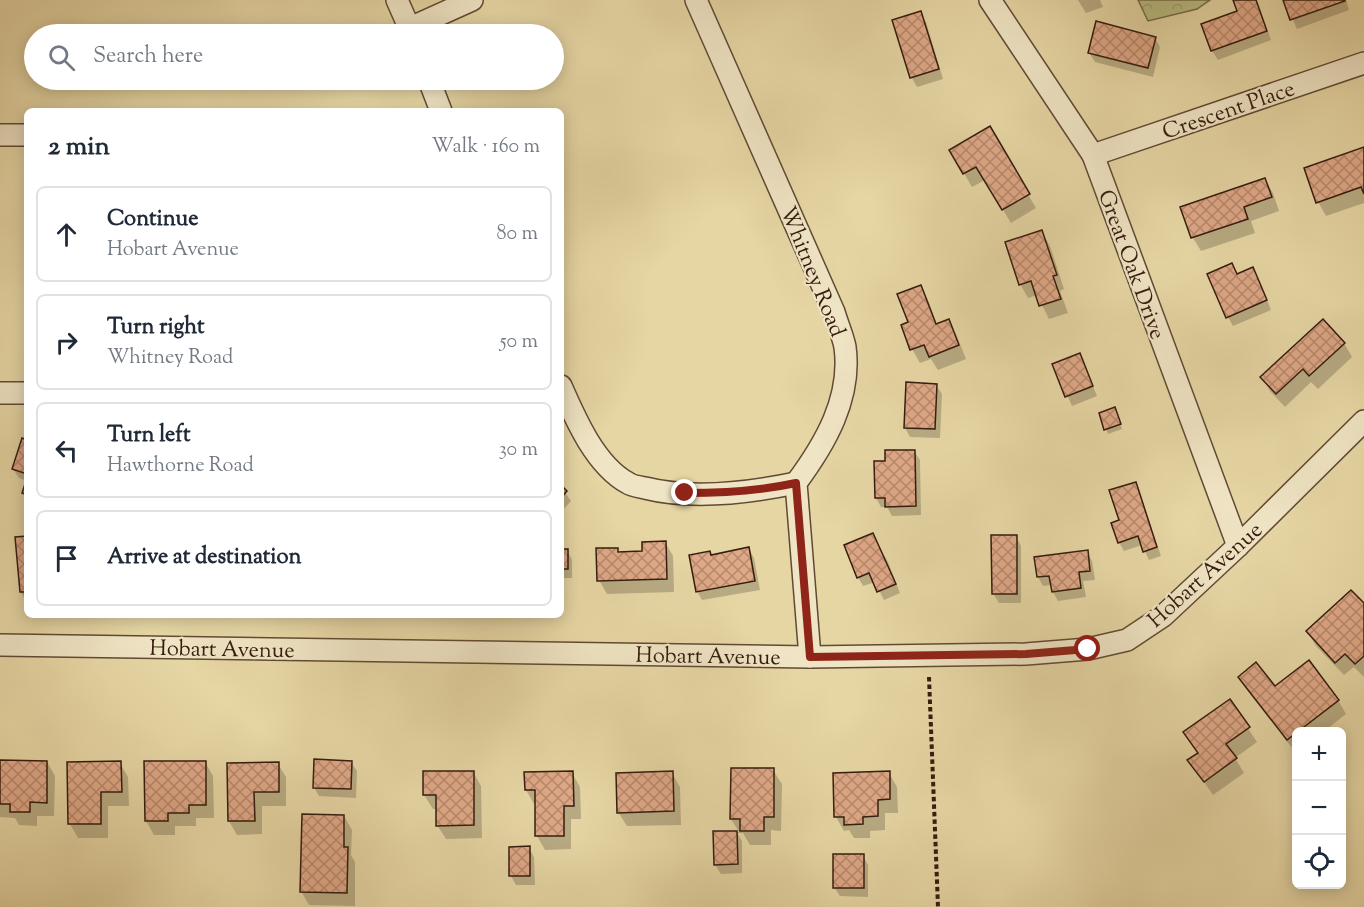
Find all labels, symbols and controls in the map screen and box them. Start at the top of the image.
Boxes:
search box [24,24,564,90]
icon: search [45,41,78,74]
text: Search here [93,41,203,73]
street label: Crescent Place [1158,74,1300,149]
text: 2 min [48,129,110,166]
text: Walk · 160 m [431,133,540,162]
street label: Great Oak Drive [1088,186,1172,344]
street label: Whitney Road [770,202,852,342]
text: Continue [107,204,198,236]
icon: ahead [50,218,83,251]
text: 80 m [497,220,538,249]
text: Hobart Avenue [107,236,239,265]
text: Turn right [107,312,204,344]
icon: right [50,326,83,359]
text: 50 m [500,328,538,357]
text: Whitney Road [107,344,233,373]
text: Turn left [107,420,190,452]
icon: left [50,434,83,467]
text: 30 m [499,436,538,465]
text: Hawthorne Road [107,452,254,481]
route end [671,479,697,505]
street label: Hobart Avenue [1141,516,1271,637]
icon: arrive [50,542,83,575]
text: Arrive at destination [107,542,302,574]
street label: Hobart Avenue [149,634,295,668]
route start [1074,635,1100,661]
street label: Hobart Avenue [635,641,781,675]
map controls [1292,727,1346,889]
button: + [1292,727,1346,781]
button: − [1292,781,1346,835]
button: locate [1292,835,1346,889]

